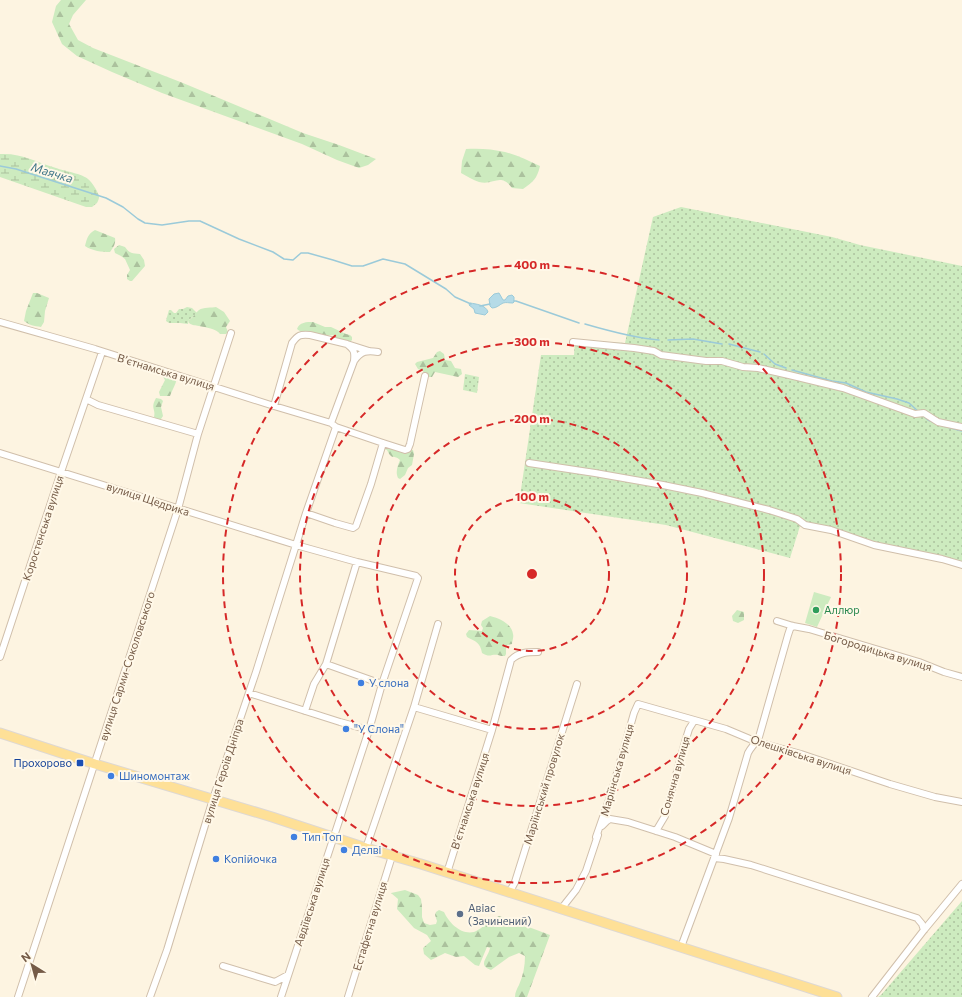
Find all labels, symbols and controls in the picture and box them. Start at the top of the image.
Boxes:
water label: Маячка [30,159,75,185]
text: 400 m [514,257,550,271]
text: 300 m [514,334,550,348]
street label: Вʼєтнамська вулиця [116,351,216,392]
text: 200 m [514,411,550,425]
street label: Коростенська вулиця [19,474,66,582]
street label: вулиця Щедрика [105,479,191,518]
text: 100 m [515,489,549,503]
centre of rings [525,567,539,581]
street label: вулиця Сарми-Соколовського [96,589,157,742]
place label: Аллюр [824,603,860,616]
marker: Аллюр [811,605,821,615]
street label: Богородицька вулиця [823,628,934,673]
place label: У слона [369,676,409,689]
marker: У слона [356,678,366,688]
street label: вулиця Героїв Дніпра [199,717,246,825]
place label: "У Слона" [354,722,404,735]
street label: Маріїнська вулиця [597,722,636,817]
marker: "У Слона" [341,724,351,734]
street label: Маріїнський провулок [520,732,567,846]
street label: Олешківська вулиця [749,732,853,777]
street label: Сонячна вулиця [657,735,692,817]
street label: Вʼєтнамська вулиця [448,751,491,851]
place label: Прохорово [13,756,72,769]
marker: Прохорово [75,758,85,768]
place label: Шиномонтаж [119,769,190,782]
marker: Шиномонтаж [106,771,116,781]
place label: Тип Топ [302,830,342,843]
marker: Тип Топ [289,832,299,842]
place label: Делві [352,843,382,856]
marker: Делві [339,845,349,855]
place label: Копійочка [224,852,277,865]
marker: Копійочка [211,854,221,864]
street label: Авдіївська вулиця [291,856,332,948]
street label: Естафетна вулиця [350,880,389,972]
place label: Авіас (Зачинений) [468,901,532,927]
marker: Авіас (Зачинений) [455,909,465,919]
north arrow [12,945,52,985]
text: N [18,949,33,964]

